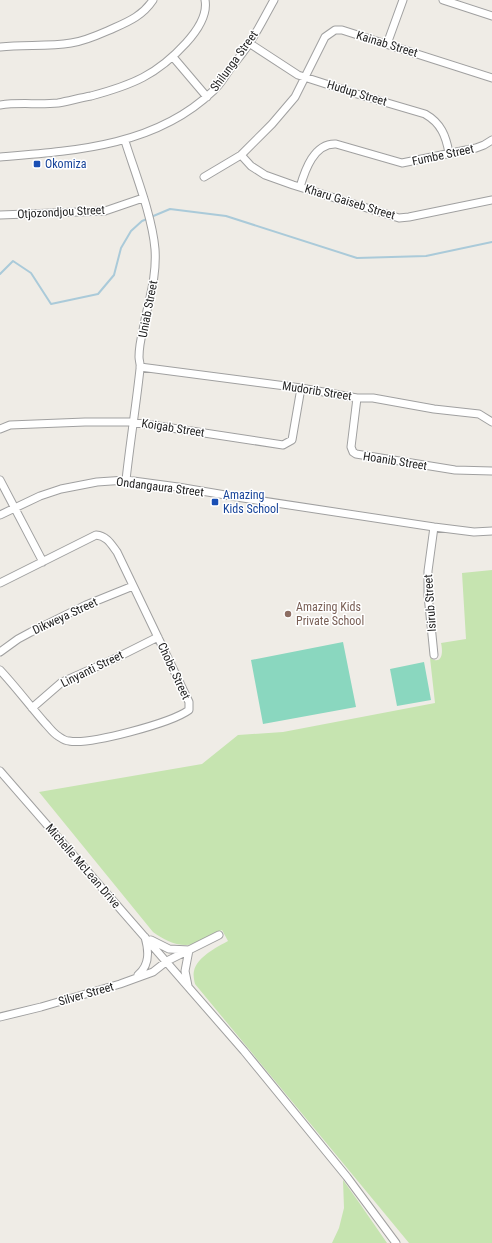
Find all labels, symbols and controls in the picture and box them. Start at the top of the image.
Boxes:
street label: Shilunga Street [207,28,261,94]
street label: Kainab Street [355,28,420,60]
street label: Hudup Street [325,77,389,109]
street label: Fumbe Street [411,142,476,168]
place label: Okomiza [45,157,87,171]
marker: Okomiza [32,159,42,169]
street label: Kharu Gaiseb Street [303,182,397,223]
street label: Otjozondjou Street [17,203,106,221]
street label: Uniab Street [136,279,160,339]
street label: Mudorib Street [281,379,353,403]
street label: Koigab Street [140,416,206,440]
street label: Hoanib Street [362,449,428,473]
street label: Ondangaura Street [115,475,205,499]
place label: Amazing Kids School [223,488,279,516]
marker: Amazing Kids School [210,497,220,507]
street label: Isirub Street [421,573,439,632]
street label: Dikweya Street [30,595,100,637]
place label: Amazing Kids Private School [296,600,364,628]
marker: Amazing Kids Private School [283,609,293,619]
street label: Chobe Street [155,640,193,702]
street label: Linyanti Street [58,648,126,690]
street label: Michelle McLean Drive [43,821,124,911]
street label: Silver Street [57,979,116,1009]

